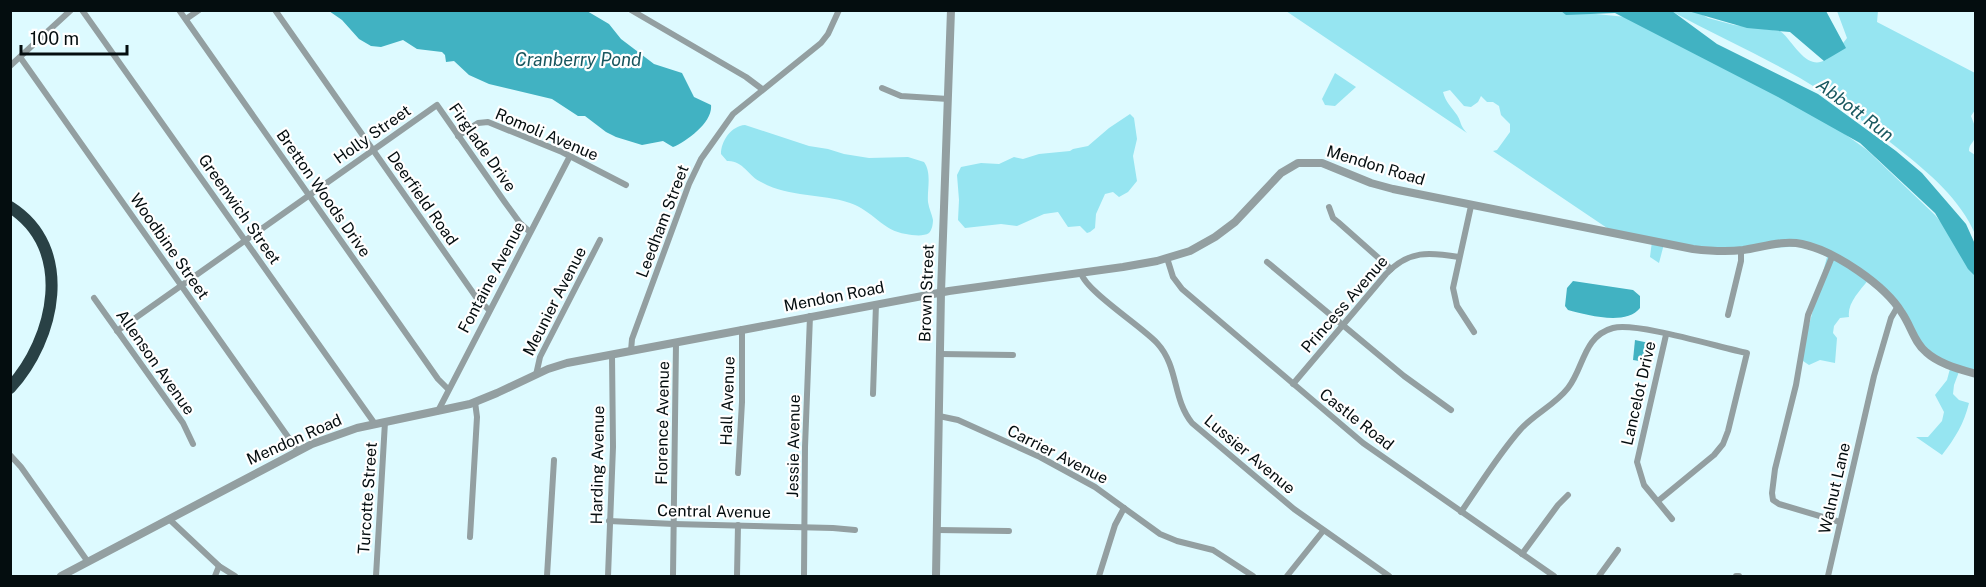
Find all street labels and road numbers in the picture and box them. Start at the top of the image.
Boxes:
street label: Firglade Drive [445,99,520,195]
street label: Holly Street [330,101,414,168]
street label: Romoli Avenue [492,104,601,165]
street label: Bretton Woods Drive [272,126,375,261]
street label: Mendon Road [1324,141,1427,189]
street label: Deerfield Road [383,148,462,249]
street label: Greenwich Street [195,151,285,268]
street label: Leedham Street [632,162,693,280]
street label: Woodbine Street [126,190,213,303]
street label: Fontaine Avenue [454,218,529,336]
street label: Meunier Avenue [519,244,590,359]
street label: Brown Street [915,244,938,342]
street label: Princess Avenue [1297,252,1392,357]
street label: Mendon Road [782,277,886,316]
street label: Allenson Avenue [112,306,199,418]
street label: Lancelot Drive [1617,339,1660,447]
street label: Hall Avenue [716,356,739,446]
street label: Florence Avenue [652,361,673,485]
street label: Castle Road [1316,385,1398,454]
street label: Jessie Avenue [783,394,804,498]
street label: Harding Avenue [587,405,608,525]
street label: Mendon Road [244,410,345,469]
street label: Lussier Avenue [1200,411,1299,498]
street label: Carrier Avenue [1004,421,1111,488]
street label: Turcotte Street [354,441,381,555]
street label: Walnut Lane [1815,441,1854,536]
street label: Central Avenue [657,501,771,522]

